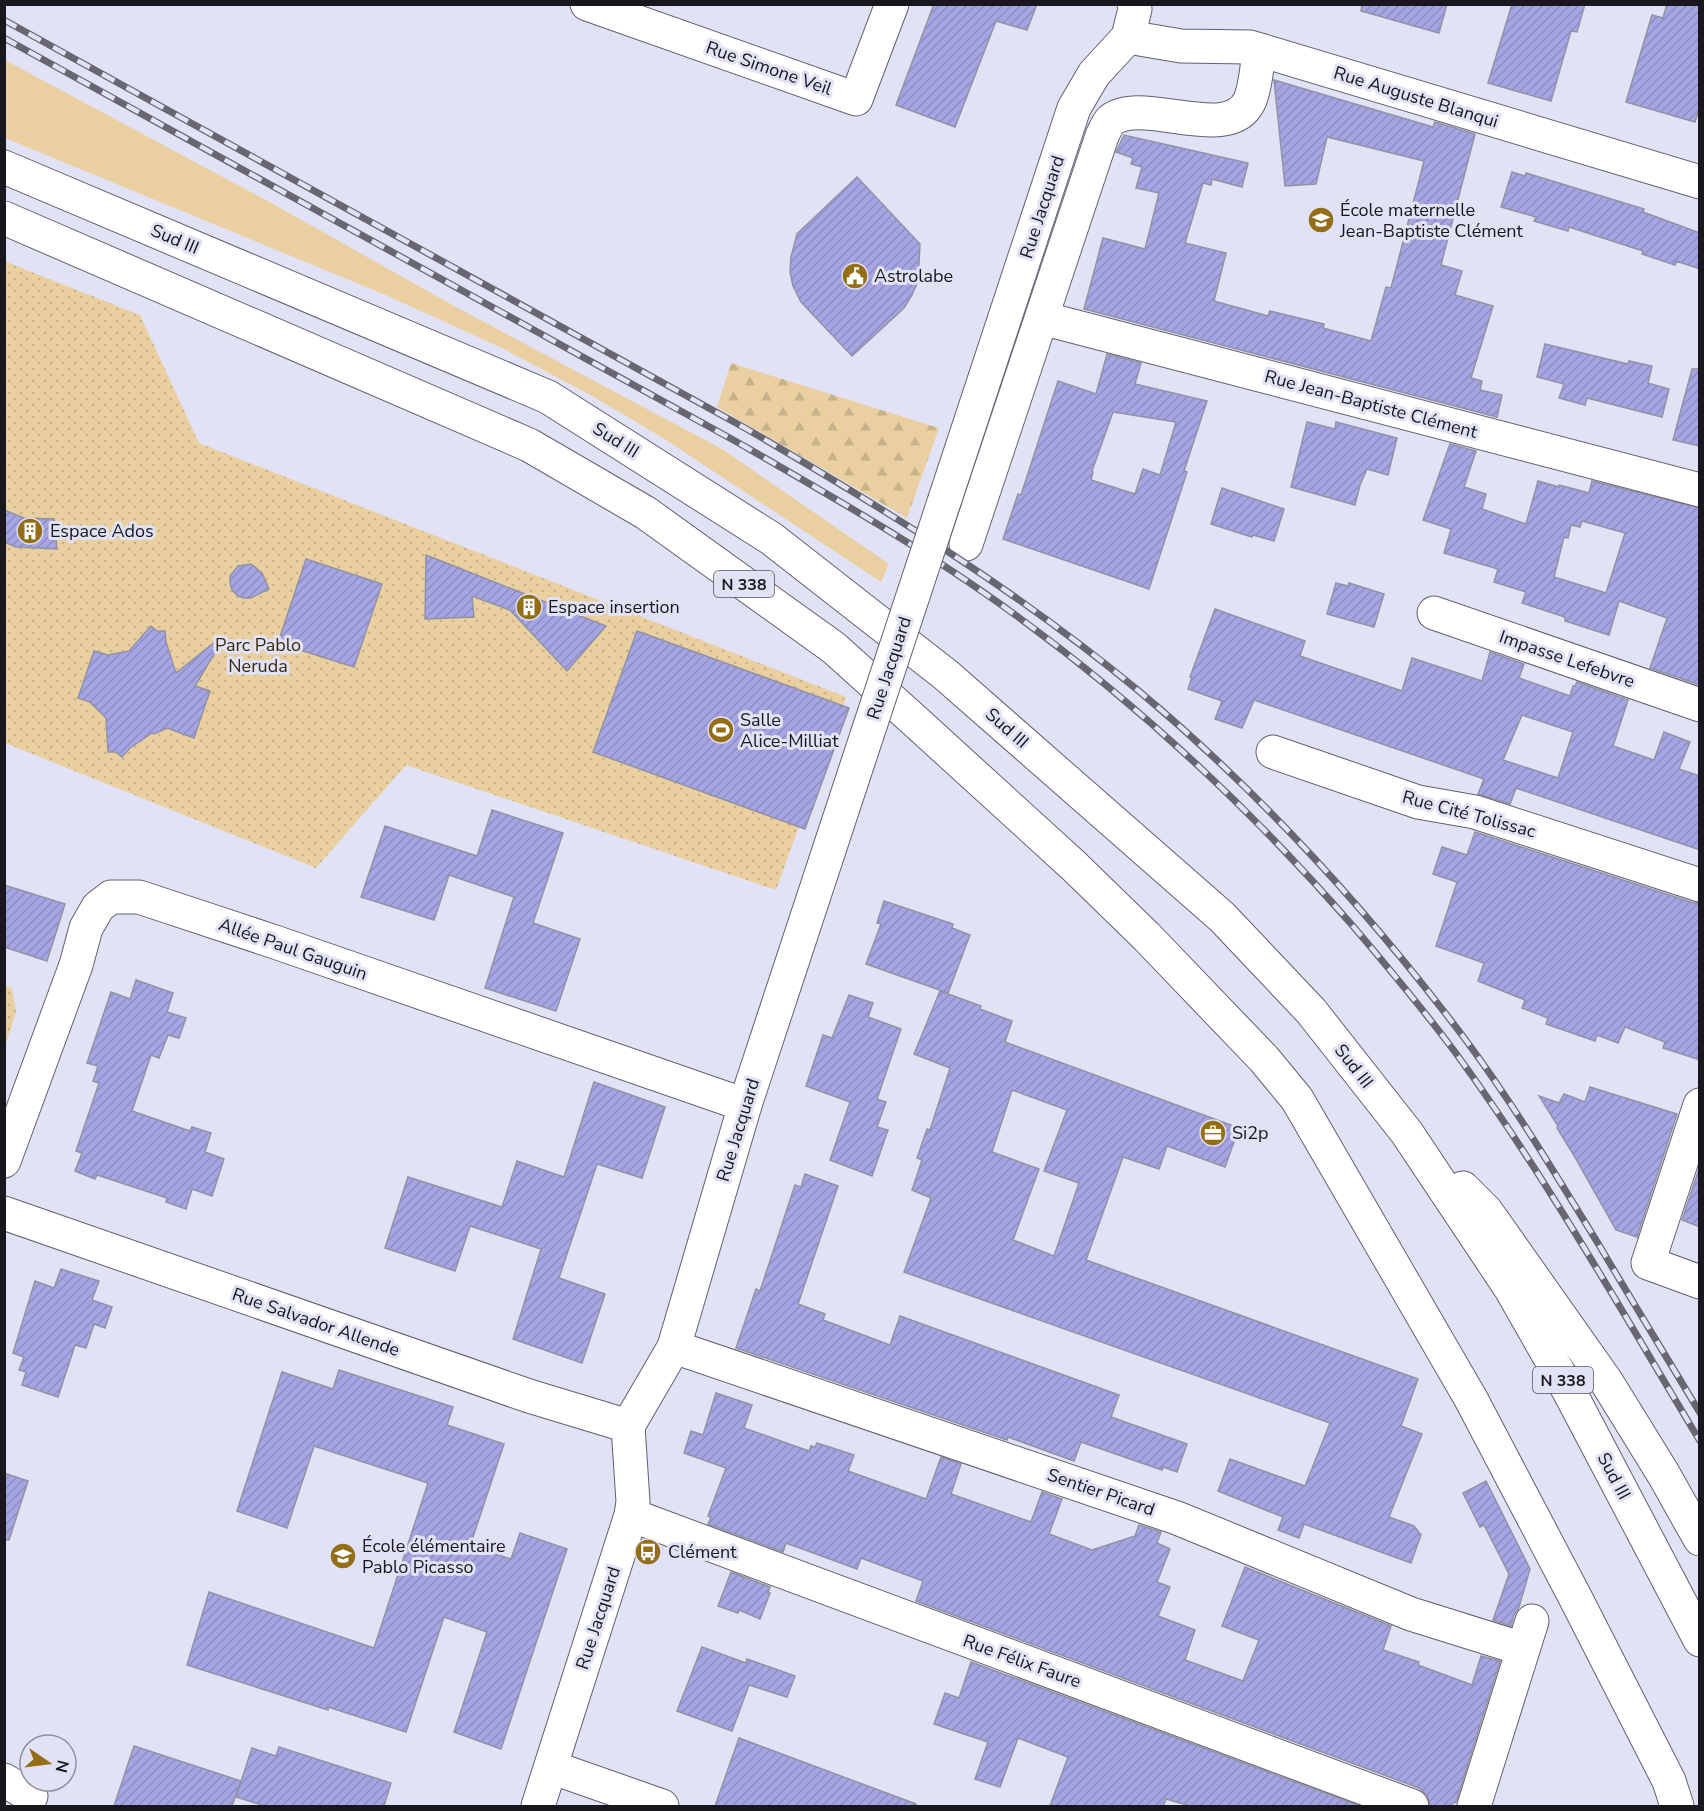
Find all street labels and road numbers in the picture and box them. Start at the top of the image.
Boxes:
street label: Rue Simone Veil [703,35,836,101]
street label: Rue Auguste Blanqui [1331,60,1501,134]
street label: Rue Jacquard [1014,152,1070,262]
street label: Sud III [147,218,203,260]
street label: Rue Jean-Baptiste Clément [1262,364,1481,444]
street label: Sud III [588,417,644,463]
road number: N 338 [714,571,774,597]
street label: Rue Jacquard [861,613,917,723]
street label: Impasse Lefebvre [1496,625,1638,693]
street label: Sud III [980,703,1034,753]
street label: Rue Cité Tolissac [1400,785,1538,843]
street label: Allée Paul Gauguin [215,912,371,986]
street label: Sud III [1329,1039,1379,1093]
street label: Rue Jacquard [711,1075,765,1185]
street label: Rue Salvador Allende [229,1282,403,1362]
road number: N 338 [1533,1367,1593,1393]
street label: Sud III [1592,1448,1636,1504]
street label: Sentier Picard [1044,1462,1158,1522]
street label: Rue Jacquard [570,1563,626,1673]
street label: Rue Félix Faure [960,1629,1084,1693]

